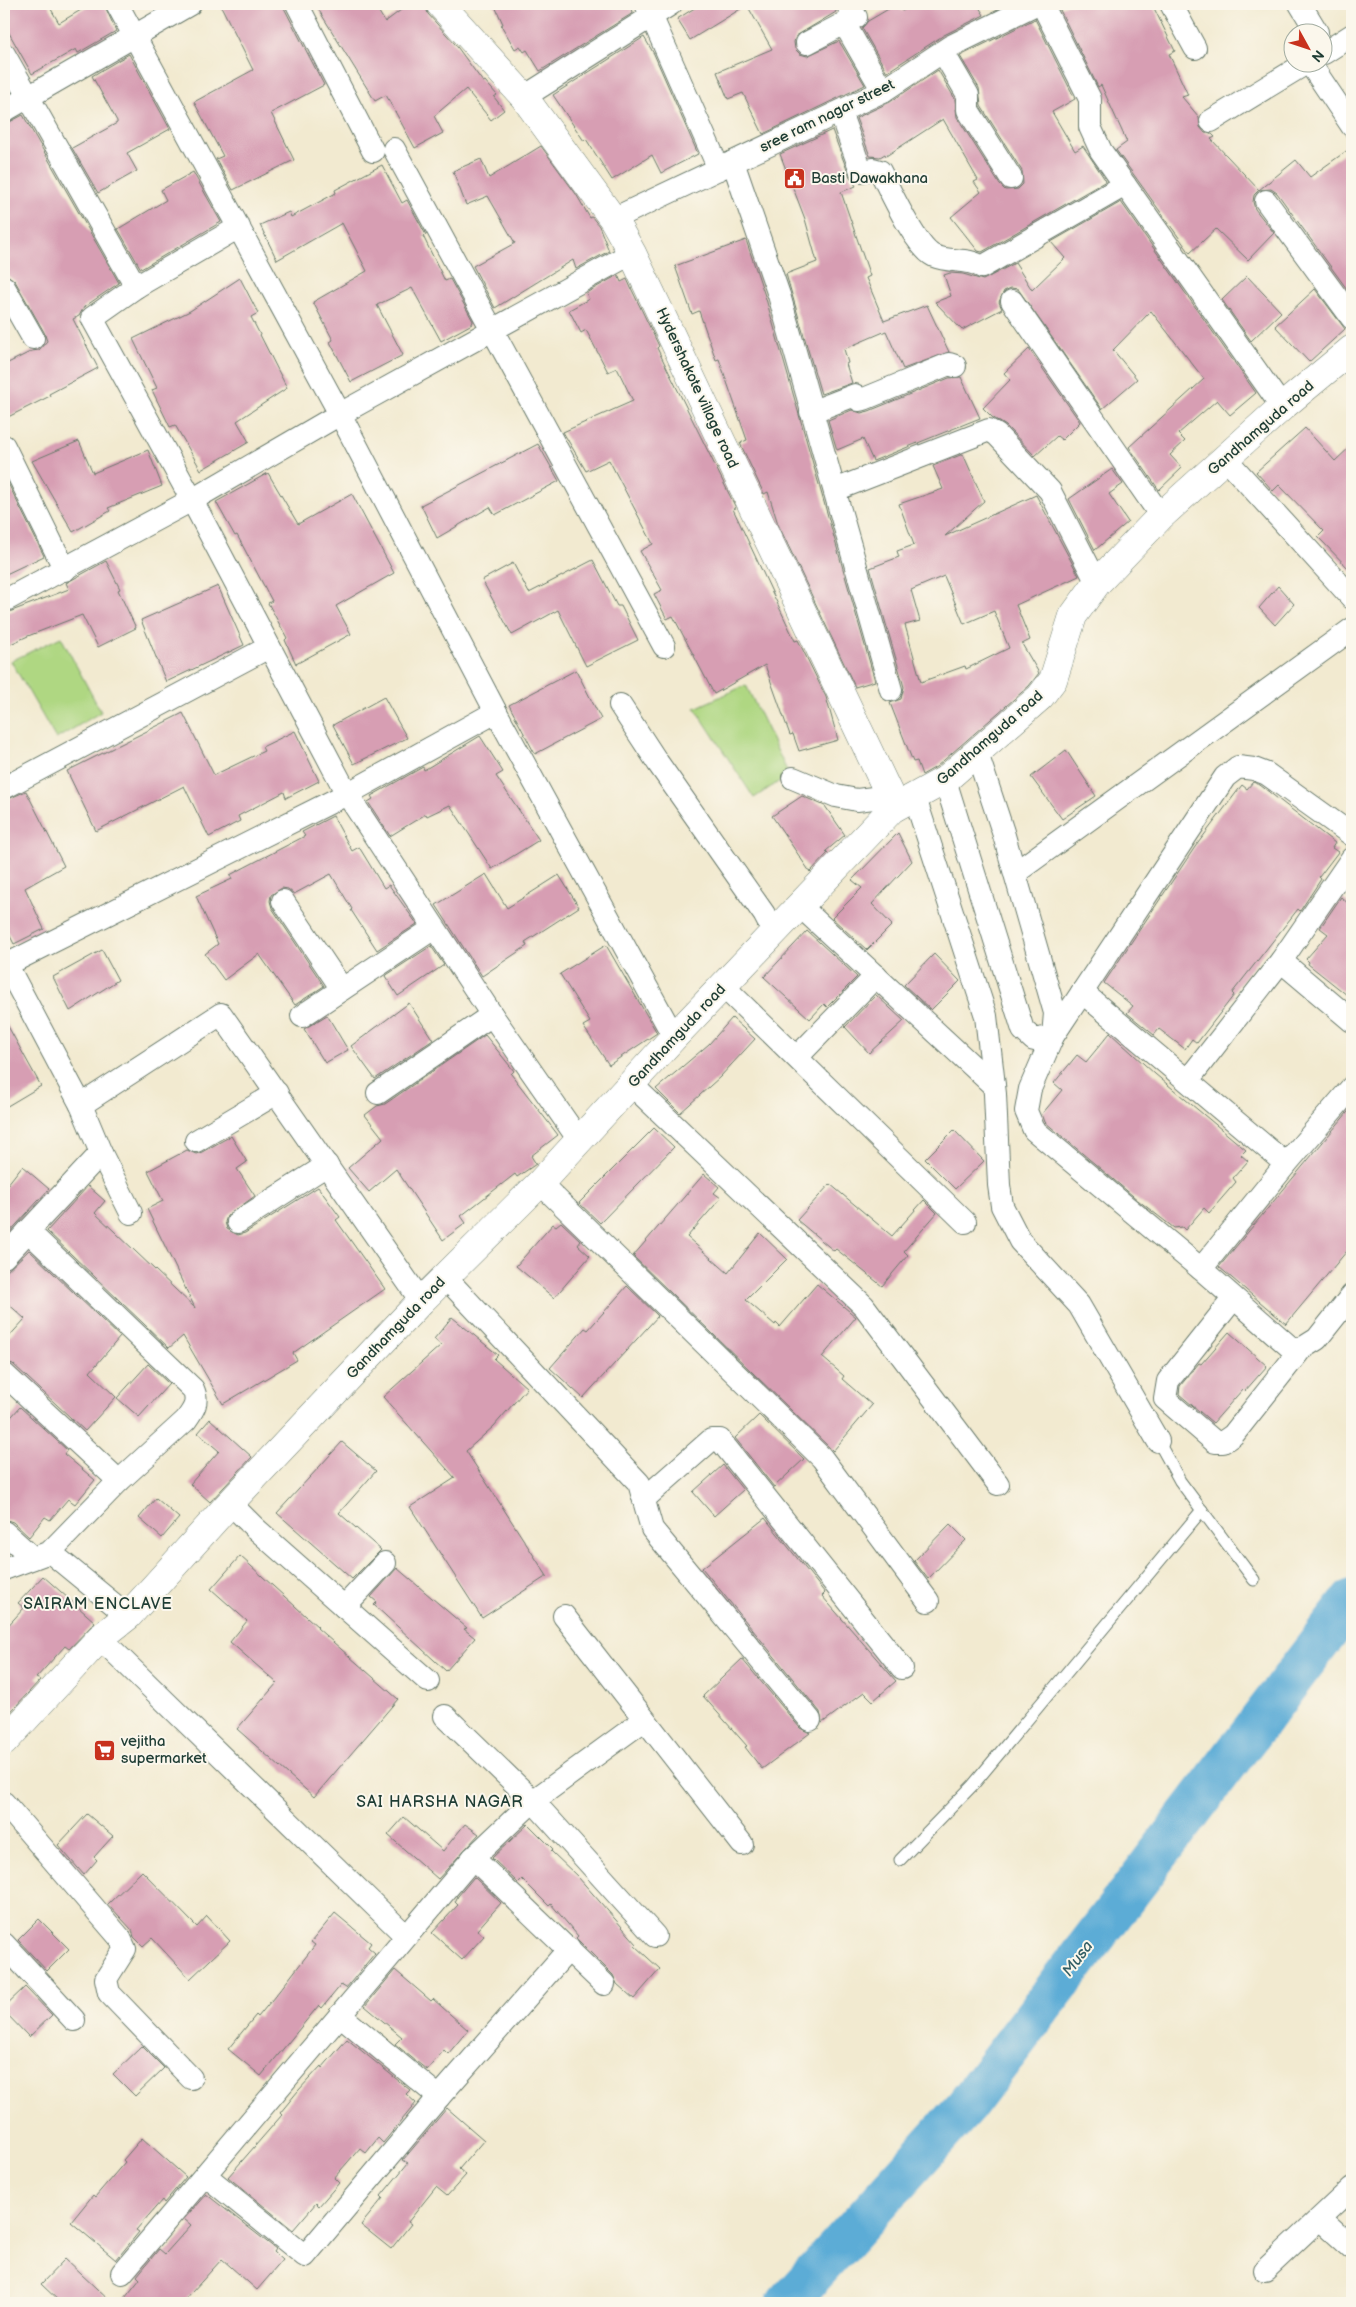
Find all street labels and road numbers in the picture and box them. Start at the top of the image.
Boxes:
street label: sree ram nagar street [757,75,898,157]
street label: Hydershakote village road [651,305,743,471]
street label: Gandhamguda road [1204,377,1318,479]
street label: Gandhamguda road [933,687,1047,789]
street label: Gandhamguda road [624,980,730,1092]
street label: Gandhamguda road [342,1273,450,1383]

